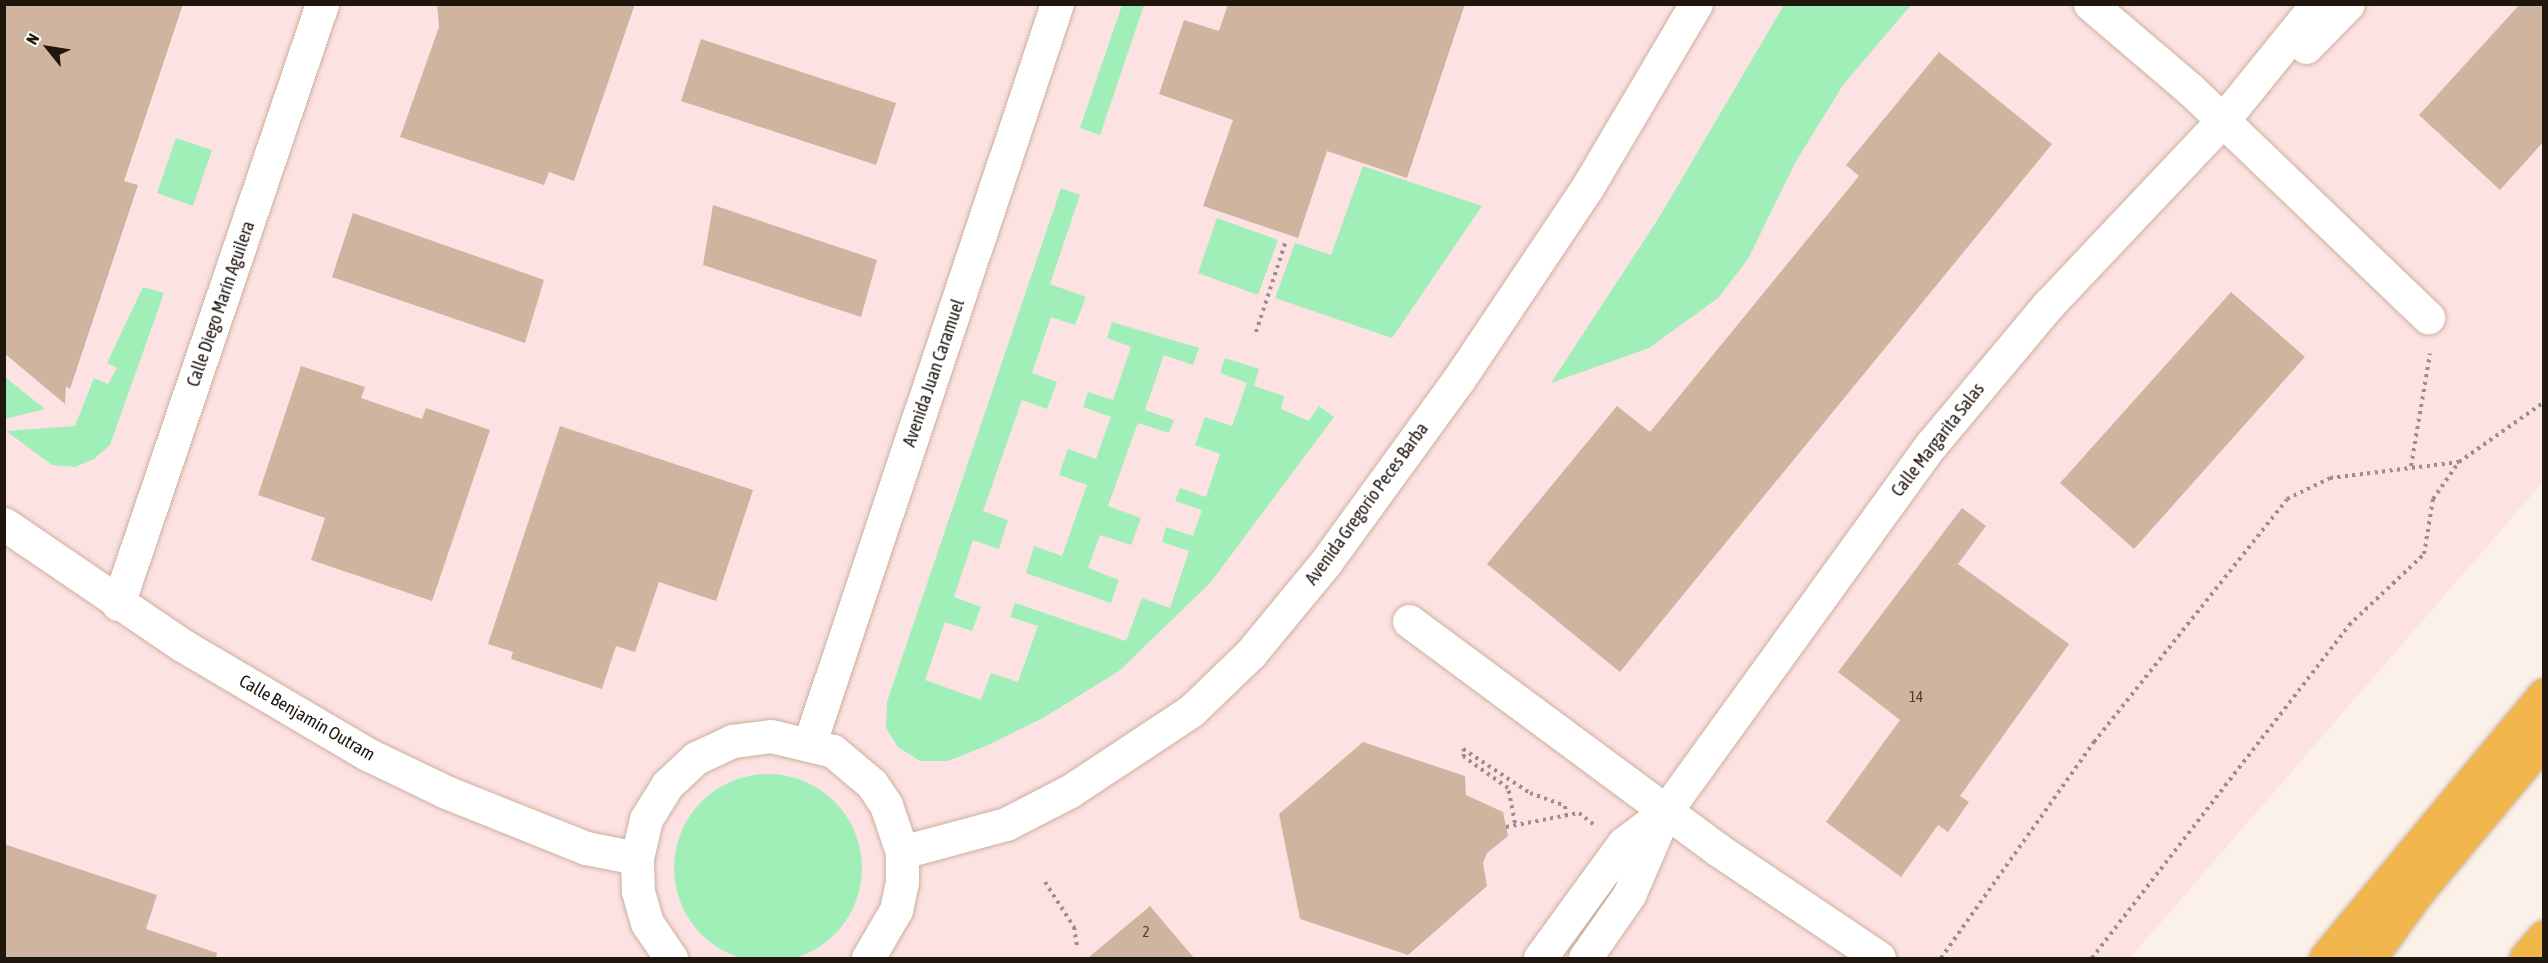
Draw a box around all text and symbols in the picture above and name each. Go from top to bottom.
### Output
north arrow [18,18,78,78]
text: N [22,30,43,48]
street label: Calle Diego Marín Aguilera [183,218,259,390]
street label: Avenida Juan Caramuel [899,296,969,450]
street label: Calle Margarita Salas [1887,379,1989,501]
street label: Avenida Gregorio Peces Barba [1301,419,1433,589]
street label: Calle Benjamín Outram [235,670,379,766]
house number: 14 [1909,688,1923,706]
house number: 2 [1142,923,1150,941]

